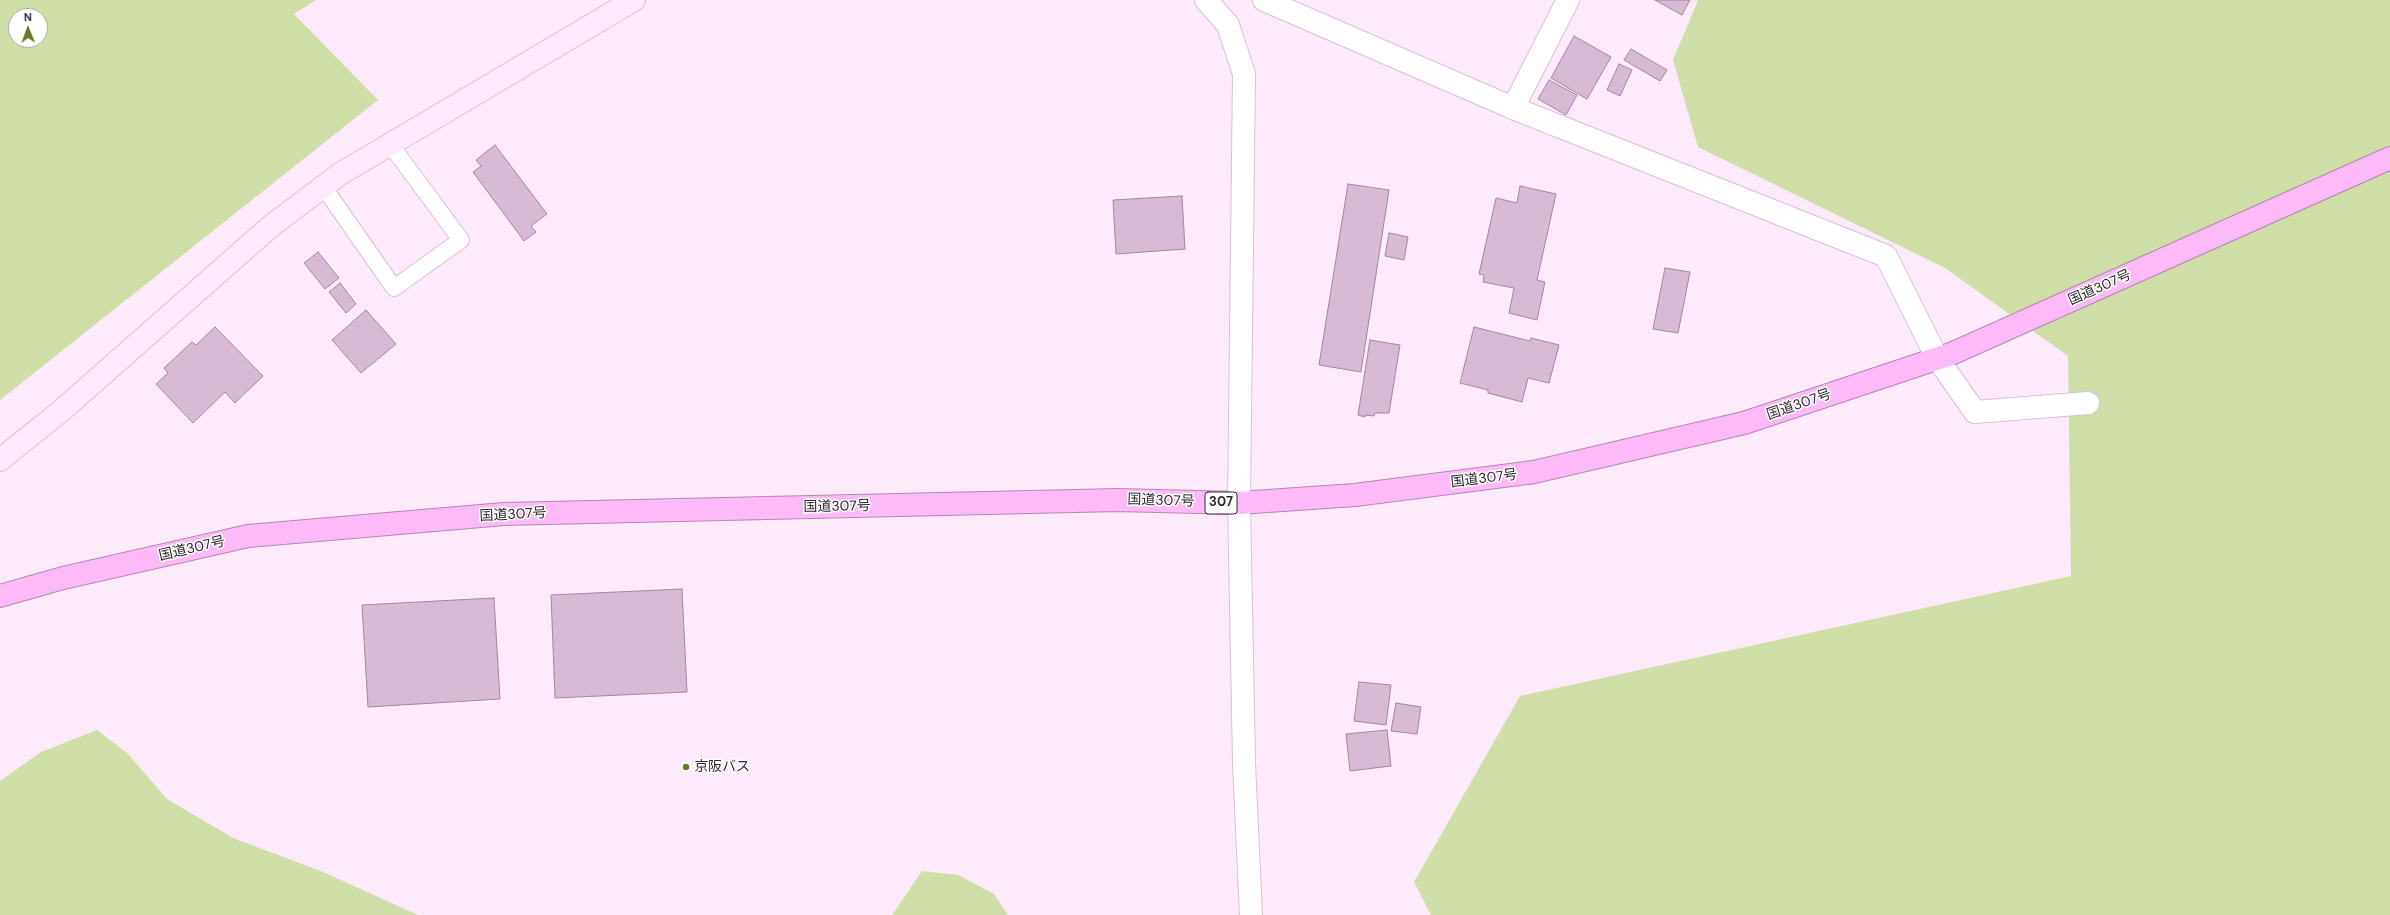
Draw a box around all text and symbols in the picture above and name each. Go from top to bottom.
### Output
north arrow [8,8,48,48]
text: N [24,10,32,24]
street label: 国道307号 [2066,267,2134,309]
street label: 国道307号 [1765,386,1833,424]
street label: 国道307号 [1450,467,1518,491]
street label: 国道307号 [1127,491,1195,511]
road number: 307 [1205,492,1237,514]
street label: 国道307号 [803,498,871,516]
street label: 国道307号 [479,505,547,525]
street label: 国道307号 [157,533,227,565]
place label: 京阪バス [694,759,750,775]
marker: 京阪バス [681,762,691,772]

